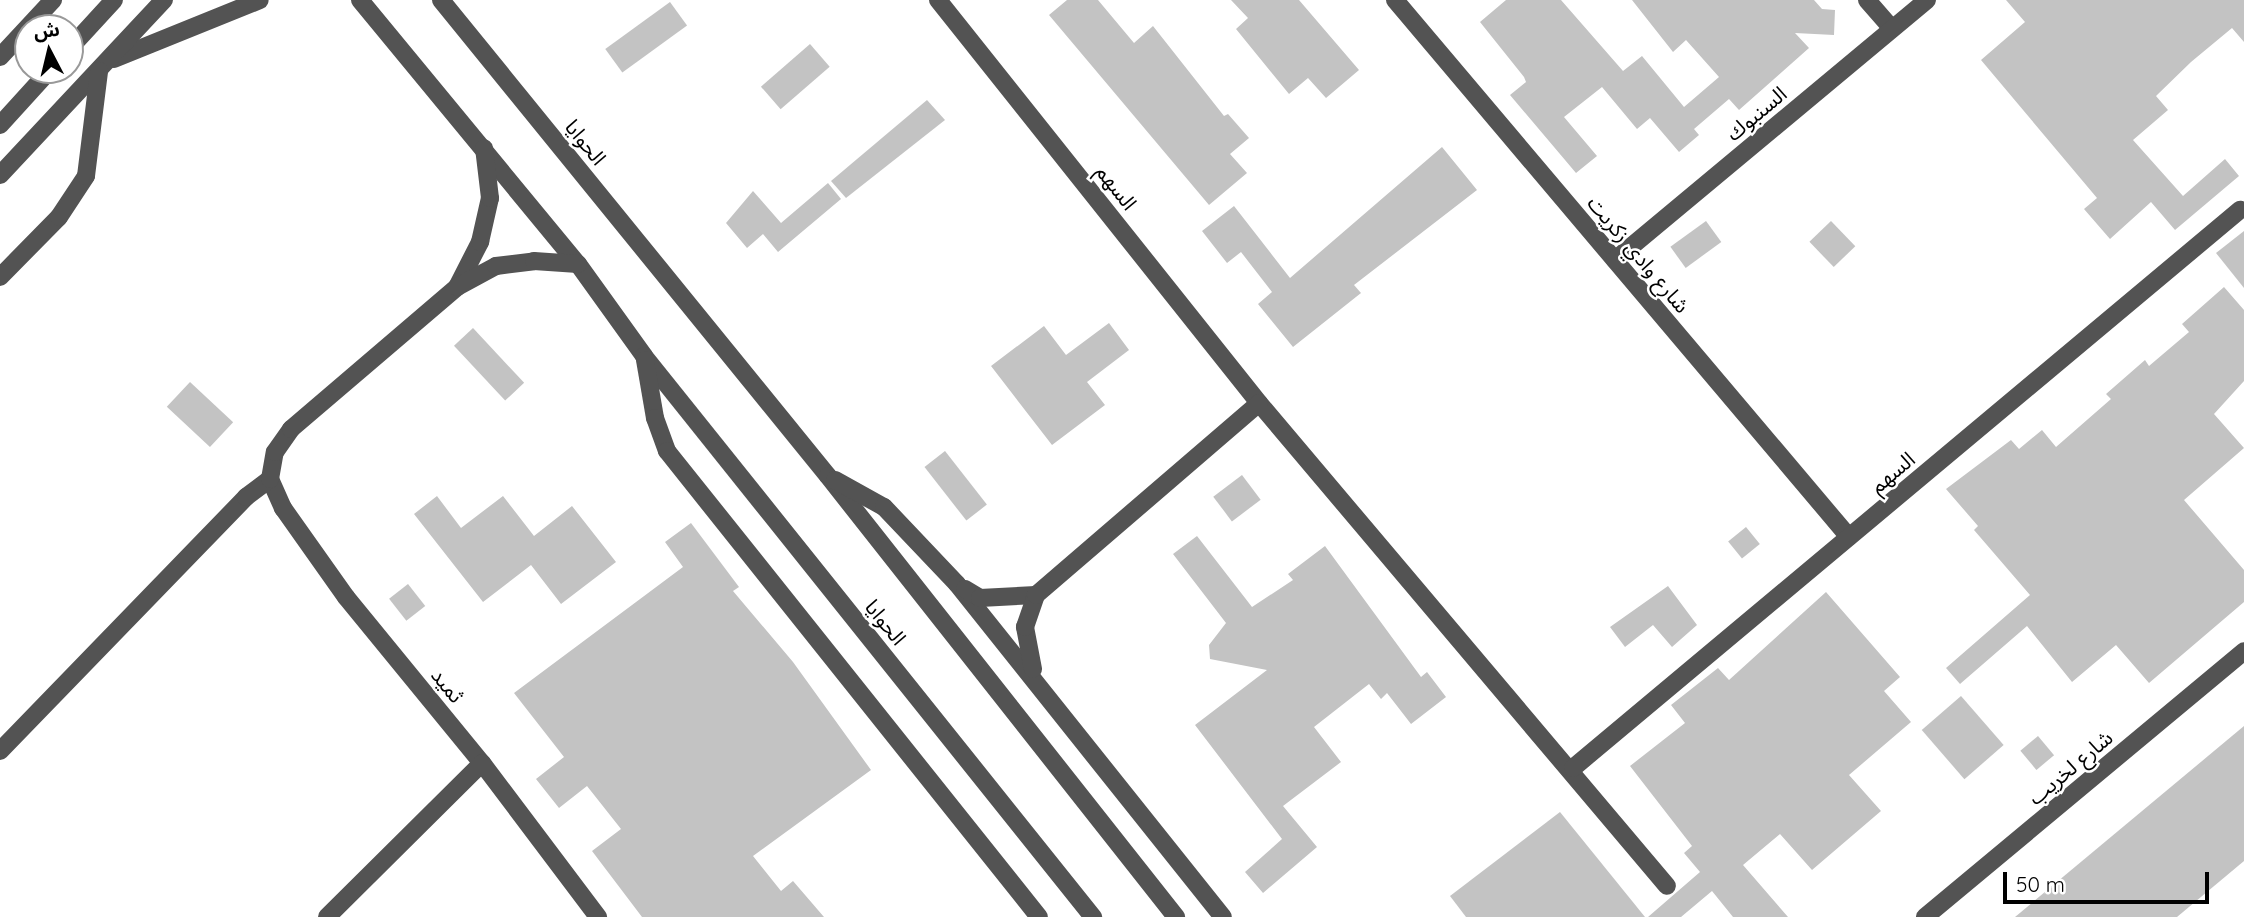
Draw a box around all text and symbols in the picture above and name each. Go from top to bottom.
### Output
north arrow [14,14,84,84]
text: ش [32,17,61,44]
street label: السنبوك [1721,80,1791,146]
street label: الحوايا [560,114,612,170]
street label: السهم [1091,159,1143,215]
street label: شارع وادي زكريت [1583,190,1695,318]
street label: السهم [1864,446,1920,498]
street label: الحوايا [860,594,912,650]
street label: ثميد [426,663,470,707]
street label: شارع لخريب [2023,724,2117,810]
scale bar [2006,858,2212,902]
text: 50 m [2016,871,2065,897]

